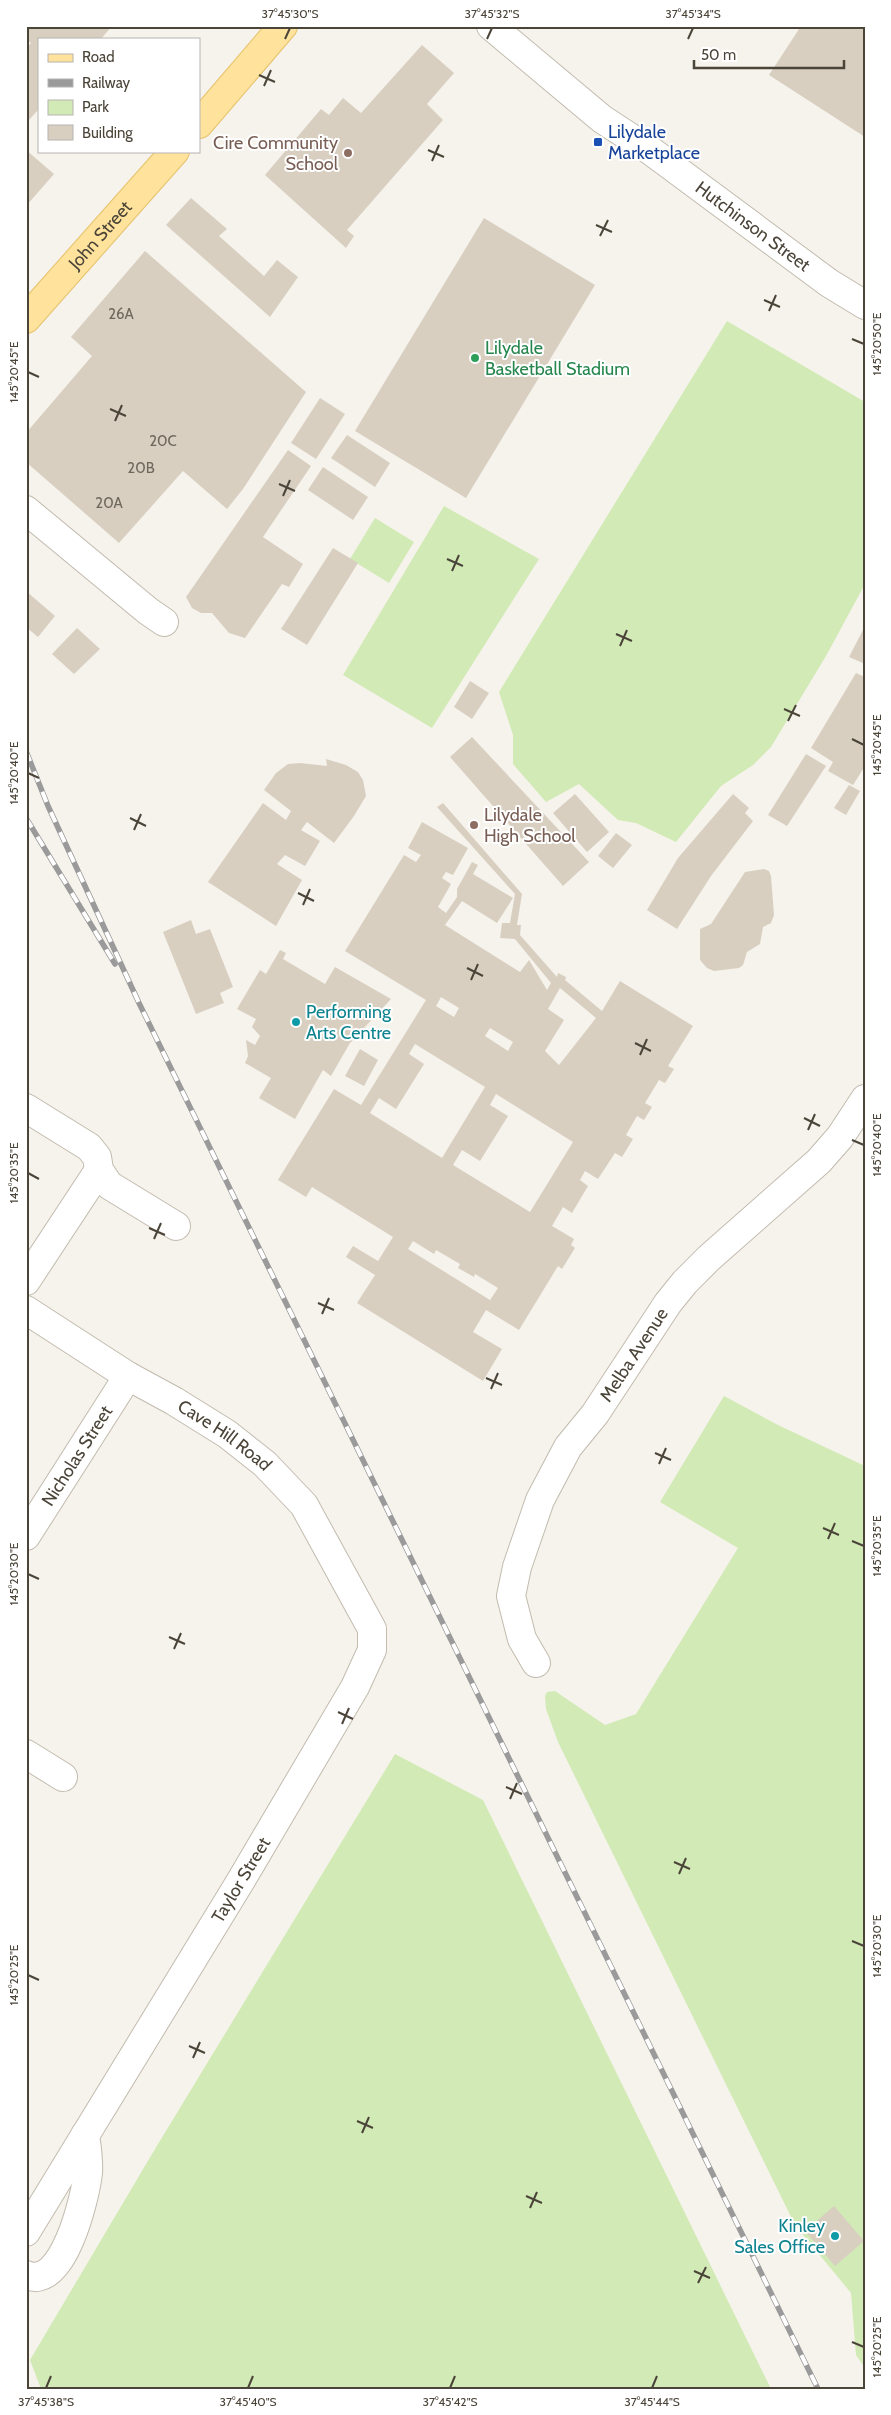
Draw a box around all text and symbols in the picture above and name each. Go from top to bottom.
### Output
text: 37°45'30"S [262,6,318,21]
text: 37°45'32"S [465,6,519,21]
text: 37°45'34"S [665,6,721,21]
legend [38,38,200,152]
scale bar [694,38,844,70]
text: 50 m [701,46,736,64]
text: Road [82,48,115,66]
text: Railway [82,74,131,92]
text: Park [82,98,109,116]
place label: Lilydale Marketplace [608,121,700,164]
text: Building [82,124,133,142]
place label: Cire Community School [213,132,339,175]
marker: Lilydale Marketplace [592,136,604,148]
marker: Cire Community School [342,147,354,159]
street label: Hutchinson Street [691,177,815,276]
street label: John Street [63,196,137,275]
house number: 26A [108,305,135,323]
text: 145°20'50"E [869,312,884,375]
place label: Lilydale Basketball Stadium [485,337,630,380]
text: 145°20'45"E [6,341,21,403]
marker: Lilydale Basketball Stadium [469,352,481,364]
house number: 20C [149,432,177,450]
house number: 20B [127,459,155,477]
house number: 20A [95,494,123,512]
text: 145°20'45"E [869,714,884,776]
text: 145°20'40"E [6,741,21,805]
place label: Lilydale High School [484,804,576,847]
marker: Lilydale High School [468,819,480,831]
place label: Performing Arts Centre [306,1001,392,1044]
marker: Performing Arts Centre [290,1016,302,1028]
text: 145°20'40"E [869,1113,884,1177]
text: 145°20'35"E [6,1142,21,1204]
street label: Melba Avenue [595,1304,673,1406]
street label: Cave Hill Road [174,1395,276,1475]
street label: Nicholas Street [37,1402,117,1510]
text: 145°20'35"E [869,1515,884,1577]
text: 145°20'30"E [6,1542,21,1605]
street label: Taylor Street [207,1833,275,1927]
text: 145°20'30"E [869,1914,884,1977]
text: 145°20'25"E [6,1944,21,2005]
place label: Kinley Sales Office [734,2215,825,2258]
marker: Kinley Sales Office [829,2230,841,2242]
text: 145°20'25"E [869,2316,884,2377]
text: 37°45'38"S [18,2394,74,2409]
text: 37°45'40"S [219,2394,277,2409]
text: 37°45'42"S [422,2394,478,2409]
text: 37°45'44"S [624,2394,680,2409]

